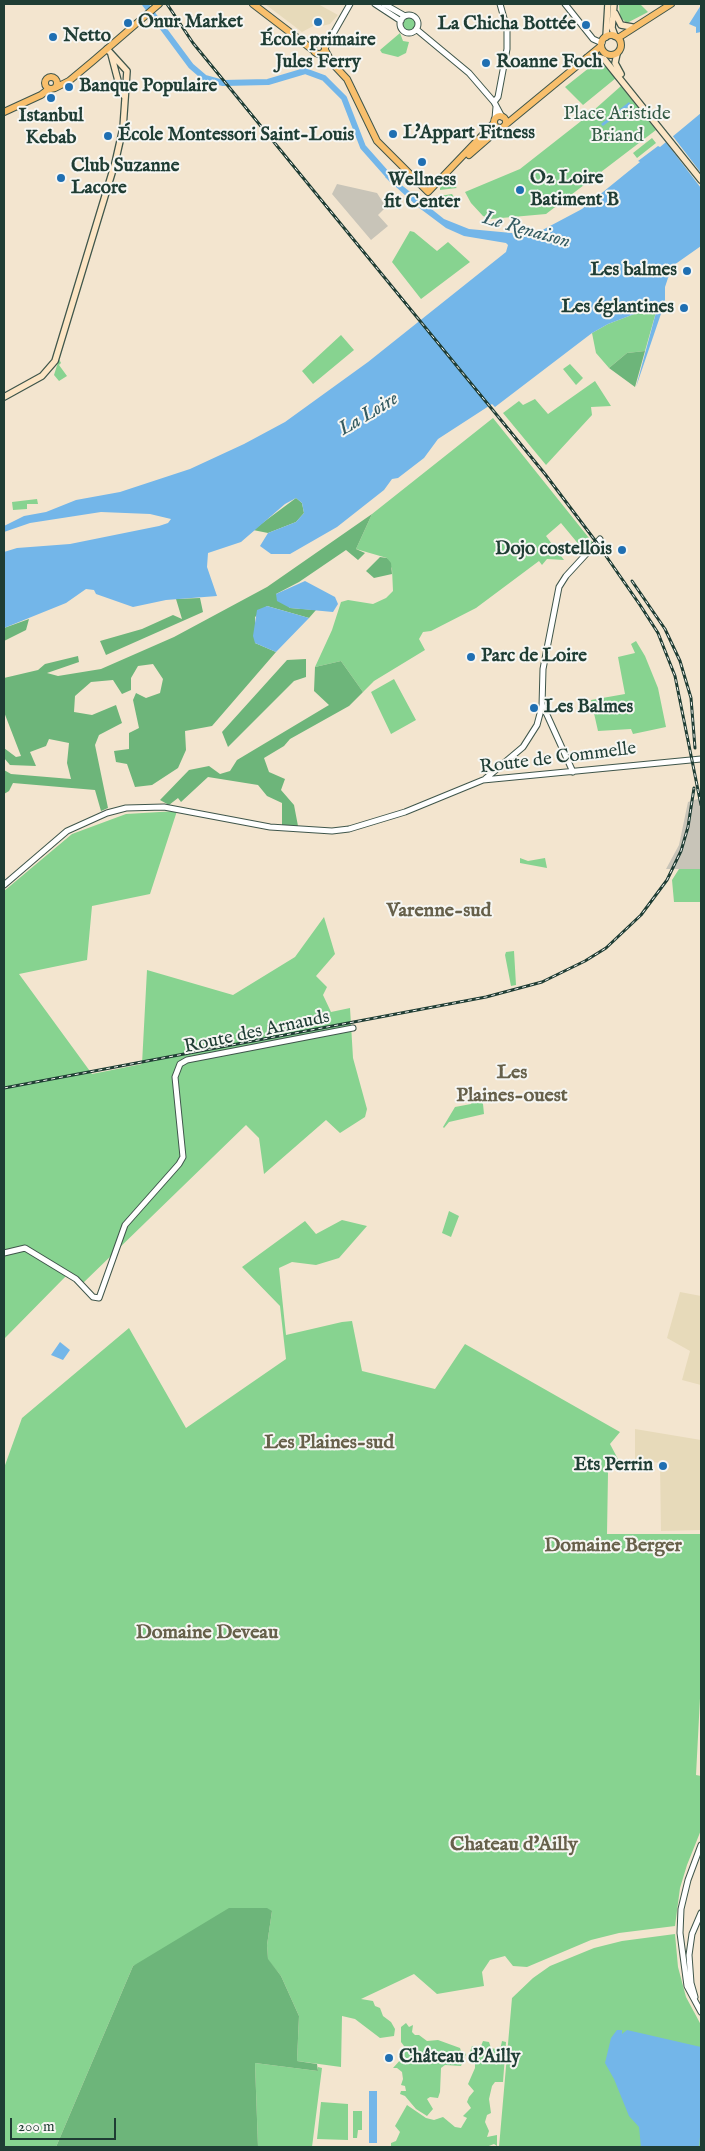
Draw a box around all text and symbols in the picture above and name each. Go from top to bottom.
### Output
place label: Onur Market [138,12,243,34]
place label: La Chicha Bottée [438,14,576,36]
marker: École primaire Jules Ferry [312,16,324,28]
marker: Onur Market [122,17,134,29]
marker: La Chicha Bottée [580,19,592,31]
place label: Netto [63,26,111,48]
place label: École primaire Jules Ferry [260,30,376,74]
marker: Netto [47,31,59,43]
place label: Roanne Foch [496,52,602,74]
marker: Roanne Foch [480,57,492,69]
place label: Banque Populaire [79,76,217,98]
marker: Banque Populaire [63,81,75,93]
marker: Istanbul Kebab [45,92,57,104]
park label: Place Aristide Briand [563,104,671,148]
place label: Istanbul Kebab [19,106,83,150]
place label: L'Appart Fitness [403,123,535,145]
place label: École Montessori Saint-Louis [118,125,354,147]
marker: L'Appart Fitness [387,128,399,140]
marker: École Montessori Saint-Louis [102,130,114,142]
place label: Club Suzanne Lacore [71,156,179,200]
marker: Wellness fit Center [416,156,428,168]
place label: O2 Loire Batiment B [530,168,619,212]
place label: Wellness fit Center [384,170,460,214]
marker: Club Suzanne Lacore [55,172,67,184]
marker: O2 Loire Batiment B [514,184,526,196]
water label: Le Renaison [479,207,573,255]
place label: Les balmes [590,260,677,282]
marker: Les balmes [681,265,693,277]
place label: Les églantines [561,297,674,319]
marker: Les églantines [678,302,690,314]
water label: La Loire [335,388,403,442]
place label: Dojo costellois [495,539,612,561]
marker: Dojo costellois [616,544,628,556]
place label: Parc de Loire [481,646,587,668]
marker: Parc de Loire [465,651,477,663]
place label: Les Balmes [544,697,633,719]
marker: Les Balmes [528,702,540,714]
street label: Route de Commelle [478,738,638,780]
district label: Varenne-sud [387,900,491,924]
street label: Route des Arnauds [182,1006,332,1060]
district label: Les Plaines-ouest [456,1062,568,1109]
district label: Les Plaines-sud [264,1432,394,1456]
place label: Ets Perrin [574,1455,653,1477]
marker: Ets Perrin [657,1460,669,1472]
district label: Domaine Berger [544,1535,682,1559]
district label: Domaine Deveau [136,1622,278,1646]
district label: Chateau d'Ailly [450,1834,578,1858]
place label: Château d'Ailly [399,2047,520,2069]
marker: Château d'Ailly [383,2052,395,2064]
scale bar [12,2108,119,2140]
text: 200 m [18,2117,55,2136]

